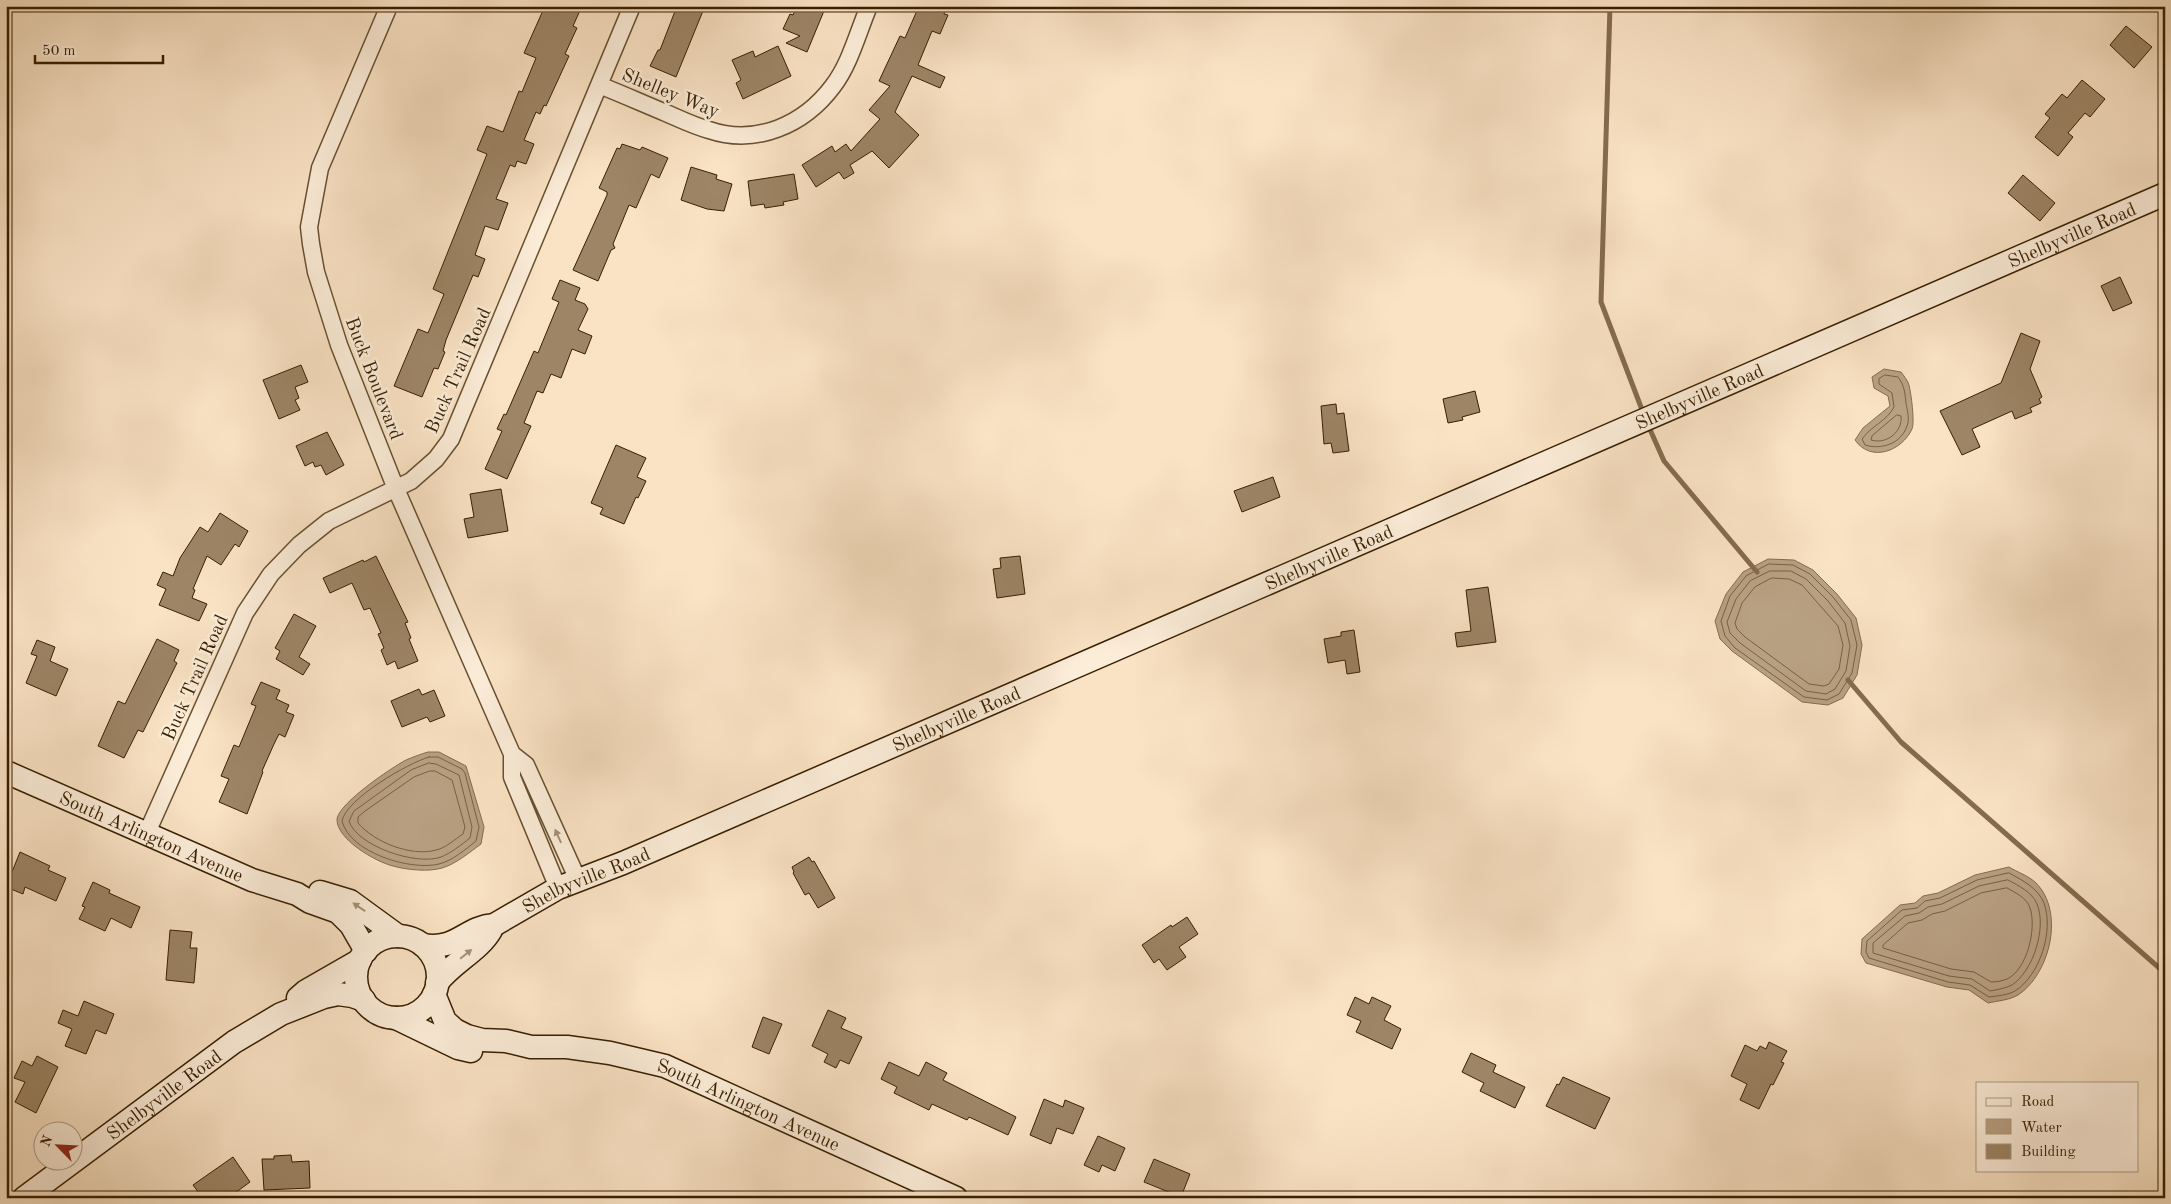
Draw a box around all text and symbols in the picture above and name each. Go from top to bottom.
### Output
scale bar [35,32,162,64]
text: 50 m [42,44,76,59]
street label: Shelley Way [619,66,721,122]
street label: Shelbyville Road [2006,201,2140,273]
street label: Buck Trail Road [423,305,496,437]
street label: Buck Boulevard [341,315,405,443]
street label: Shelbyville Road [1633,362,1767,434]
street label: Shelbyville Road [1263,523,1397,595]
street label: Buck Trail Road [160,612,233,744]
street label: Shelbyville Road [890,685,1024,757]
street label: South Arlington Avenue [56,790,245,887]
one-way arrow [553,829,561,843]
street label: Shelbyville Road [520,845,654,918]
one-way arrow [352,902,366,912]
one-way arrow [460,949,473,960]
street label: Shelbyville Road [104,1047,226,1145]
street label: South Arlington Avenue [655,1057,842,1156]
legend [1976,1082,2138,1172]
text: Road [2021,1095,2055,1110]
text: Water [2021,1121,2062,1136]
north arrow [32,1122,82,1172]
text: N [38,1133,56,1149]
text: Building [2021,1145,2076,1160]

